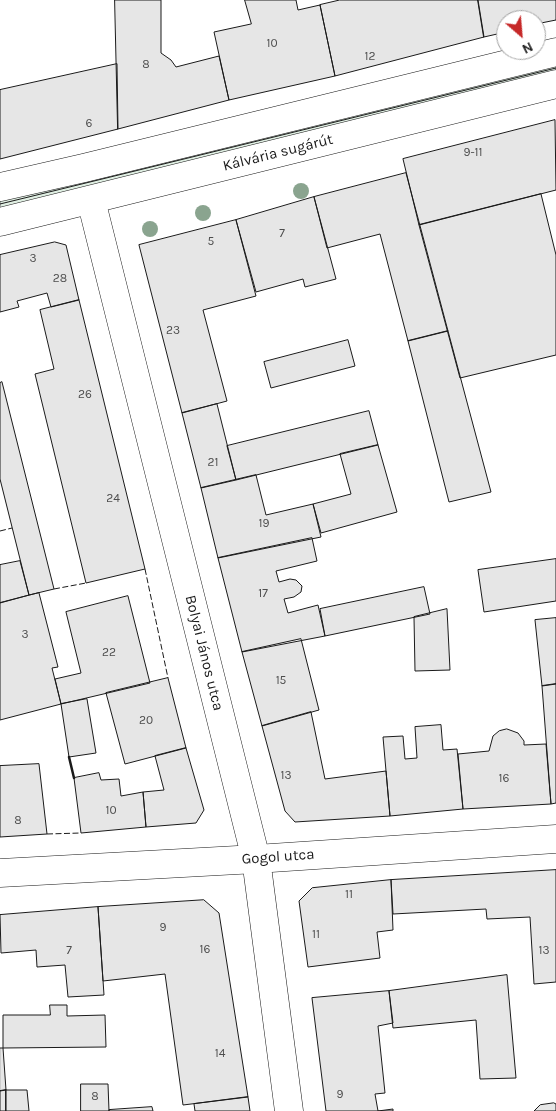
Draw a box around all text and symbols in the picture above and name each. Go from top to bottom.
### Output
north arrow [496,10,546,60]
house number: 10 [266,37,278,51]
text: N [519,38,536,58]
house number: 12 [365,50,375,64]
house number: 8 [142,58,150,72]
house number: 6 [86,117,92,131]
street label: Kálvária sugárút [221,131,335,175]
house number: 9-11 [463,146,483,160]
house number: 7 [279,227,285,241]
house number: 5 [208,235,214,249]
house number: 3 [29,252,37,266]
house number: 28 [53,272,67,286]
house number: 23 [166,324,180,338]
house number: 26 [78,388,92,402]
house number: 21 [208,456,218,470]
house number: 24 [106,492,120,506]
house number: 19 [259,517,269,531]
house number: 17 [258,587,268,601]
street label: Bolyai János utca [181,593,227,713]
house number: 3 [21,628,29,642]
house number: 22 [102,646,116,660]
house number: 15 [276,674,286,688]
house number: 20 [139,714,153,728]
house number: 13 [280,769,292,783]
house number: 16 [499,772,509,786]
house number: 10 [105,804,117,818]
house number: 8 [14,814,22,828]
street label: Gogol utca [241,845,315,869]
house number: 11 [345,888,353,902]
house number: 9 [160,921,166,935]
house number: 11 [312,928,320,942]
house number: 16 [200,943,210,957]
house number: 7 [66,944,72,958]
house number: 13 [538,944,550,958]
house number: 14 [215,1047,225,1061]
house number: 9 [337,1088,343,1102]
house number: 8 [91,1090,99,1104]

